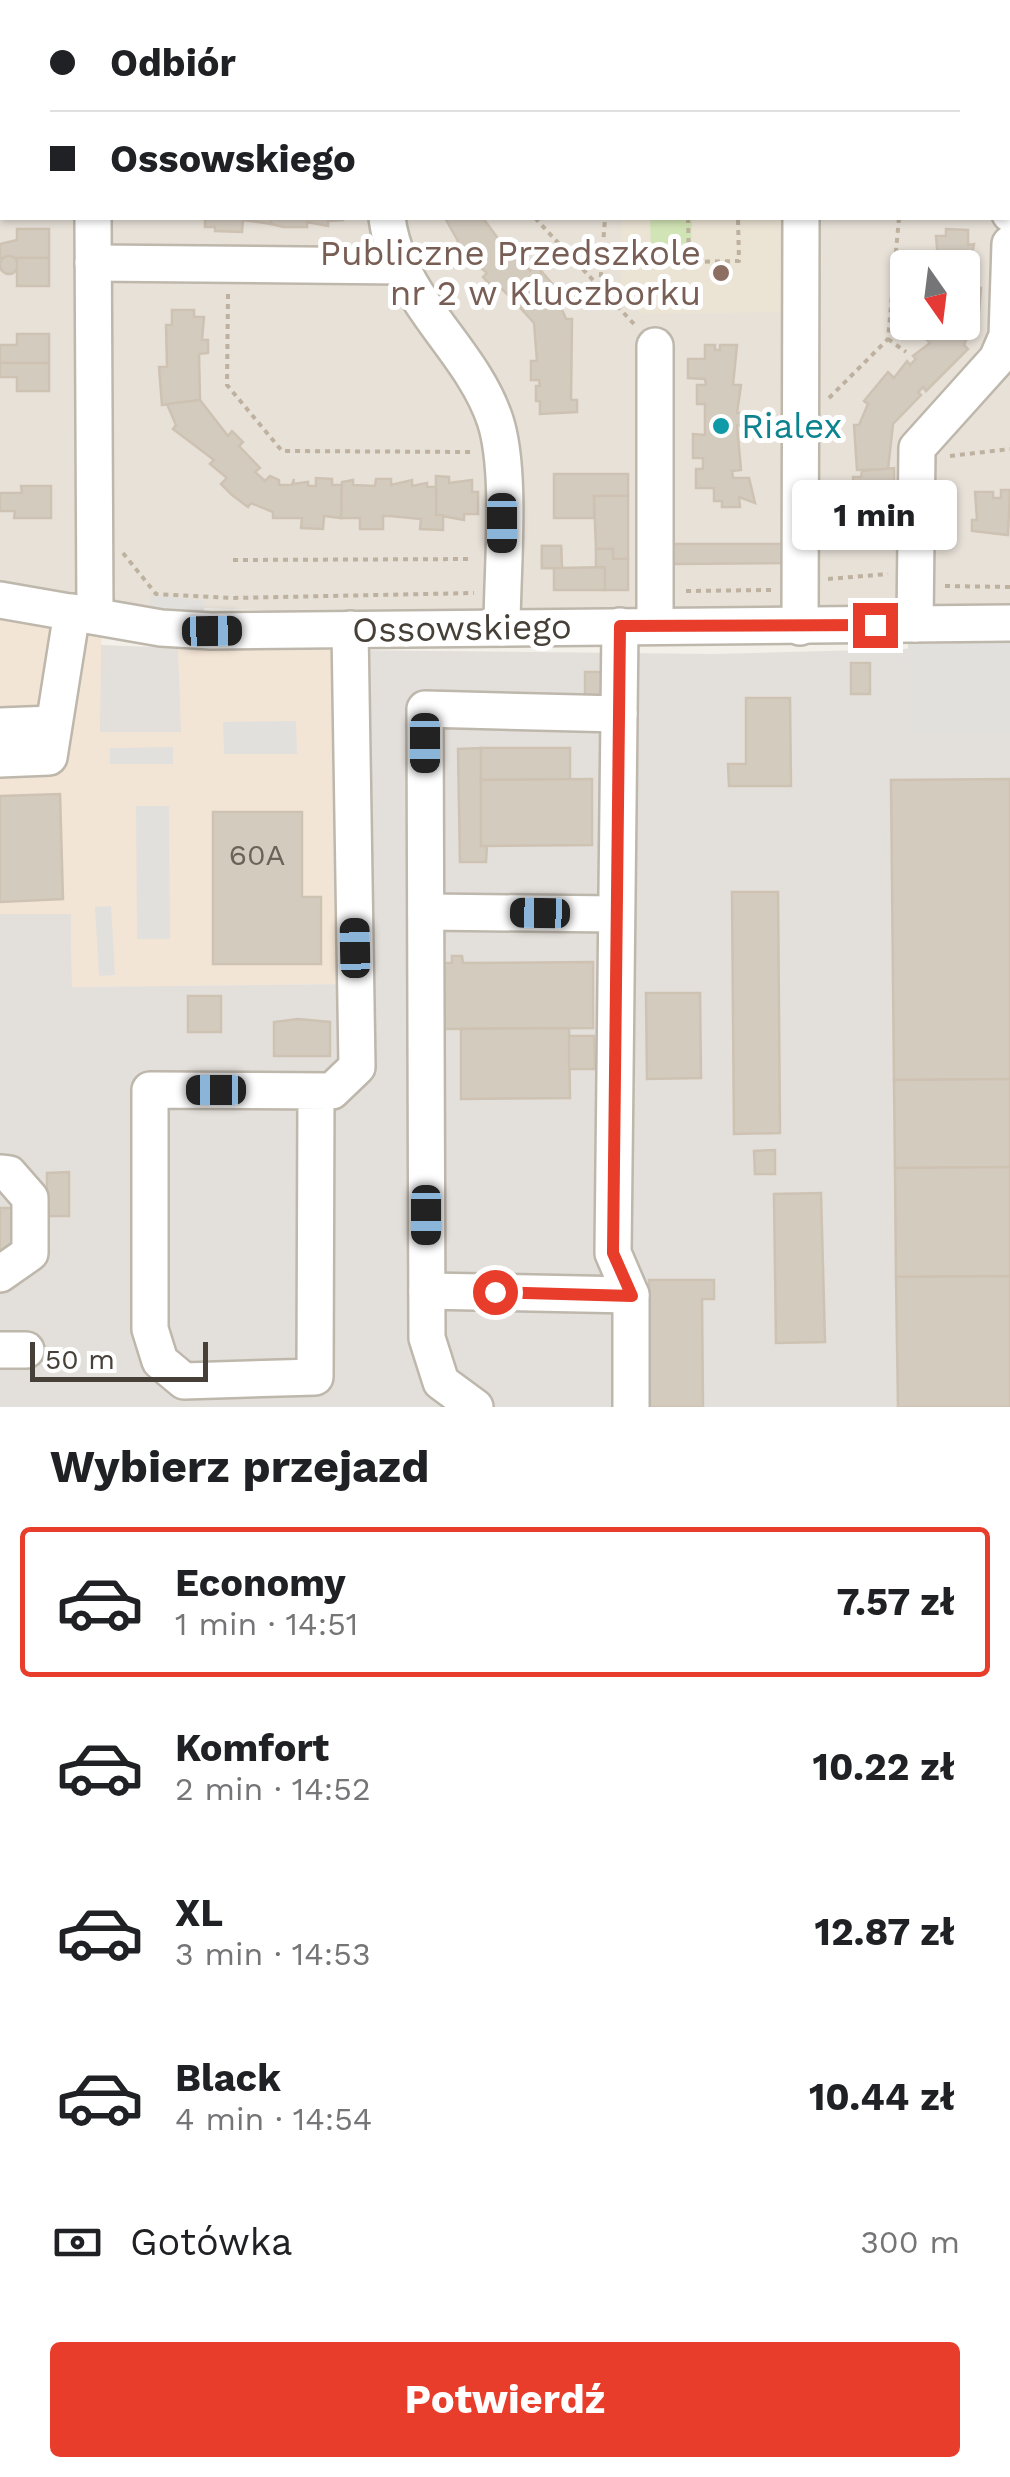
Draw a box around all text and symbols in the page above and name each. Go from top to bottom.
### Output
text: Odbiór [110,41,236,85]
text: Ossowskiego [110,137,356,181]
place label: Publiczne Przedszkole nr 2 w Kluczborku [320,232,701,314]
north arrow [890,250,980,340]
map controls [890,250,980,340]
marker: Publiczne Przedszkole nr 2 w Kluczborku [710,262,732,284]
place label: Rialex [741,405,842,447]
marker: Rialex [710,415,732,437]
callout: 1 min [792,480,958,550]
car [487,493,517,553]
text: 1 min [833,496,916,534]
route end [853,603,898,648]
street label: Ossowskiego [352,605,572,651]
car [182,615,242,647]
car [410,713,440,773]
house number: 60A [229,837,286,872]
car [510,897,570,929]
car [339,918,371,978]
car [186,1075,246,1105]
car [411,1185,441,1245]
route start [473,1270,518,1315]
scale bar [30,1337,208,1382]
text: 50 m [45,1343,115,1376]
text: Wybierz przejazd [50,1440,429,1493]
icon: car [55,1557,145,1647]
text: Economy [175,1561,346,1605]
text: 7.57 zł [837,1580,955,1624]
text: 1 min · 14:51 [175,1605,358,1643]
icon: car [55,1722,145,1812]
text: Komfort [175,1726,329,1770]
text: 10.22 zł [813,1745,955,1789]
text: 2 min · 14:52 [175,1770,371,1808]
icon: car [55,1887,145,1977]
text: XL [175,1891,223,1935]
text: 12.87 zł [815,1910,955,1954]
text: 3 min · 14:53 [175,1935,371,1973]
icon: car [55,2052,145,2142]
text: Black [175,2056,281,2100]
text: 10.44 zł [809,2075,955,2119]
text: 4 min · 14:54 [175,2100,372,2138]
icon: cash [50,2215,105,2270]
text: Gotówka [130,2220,293,2264]
text: 300 m [860,2223,960,2261]
button: Potwierdź [50,2342,960,2457]

